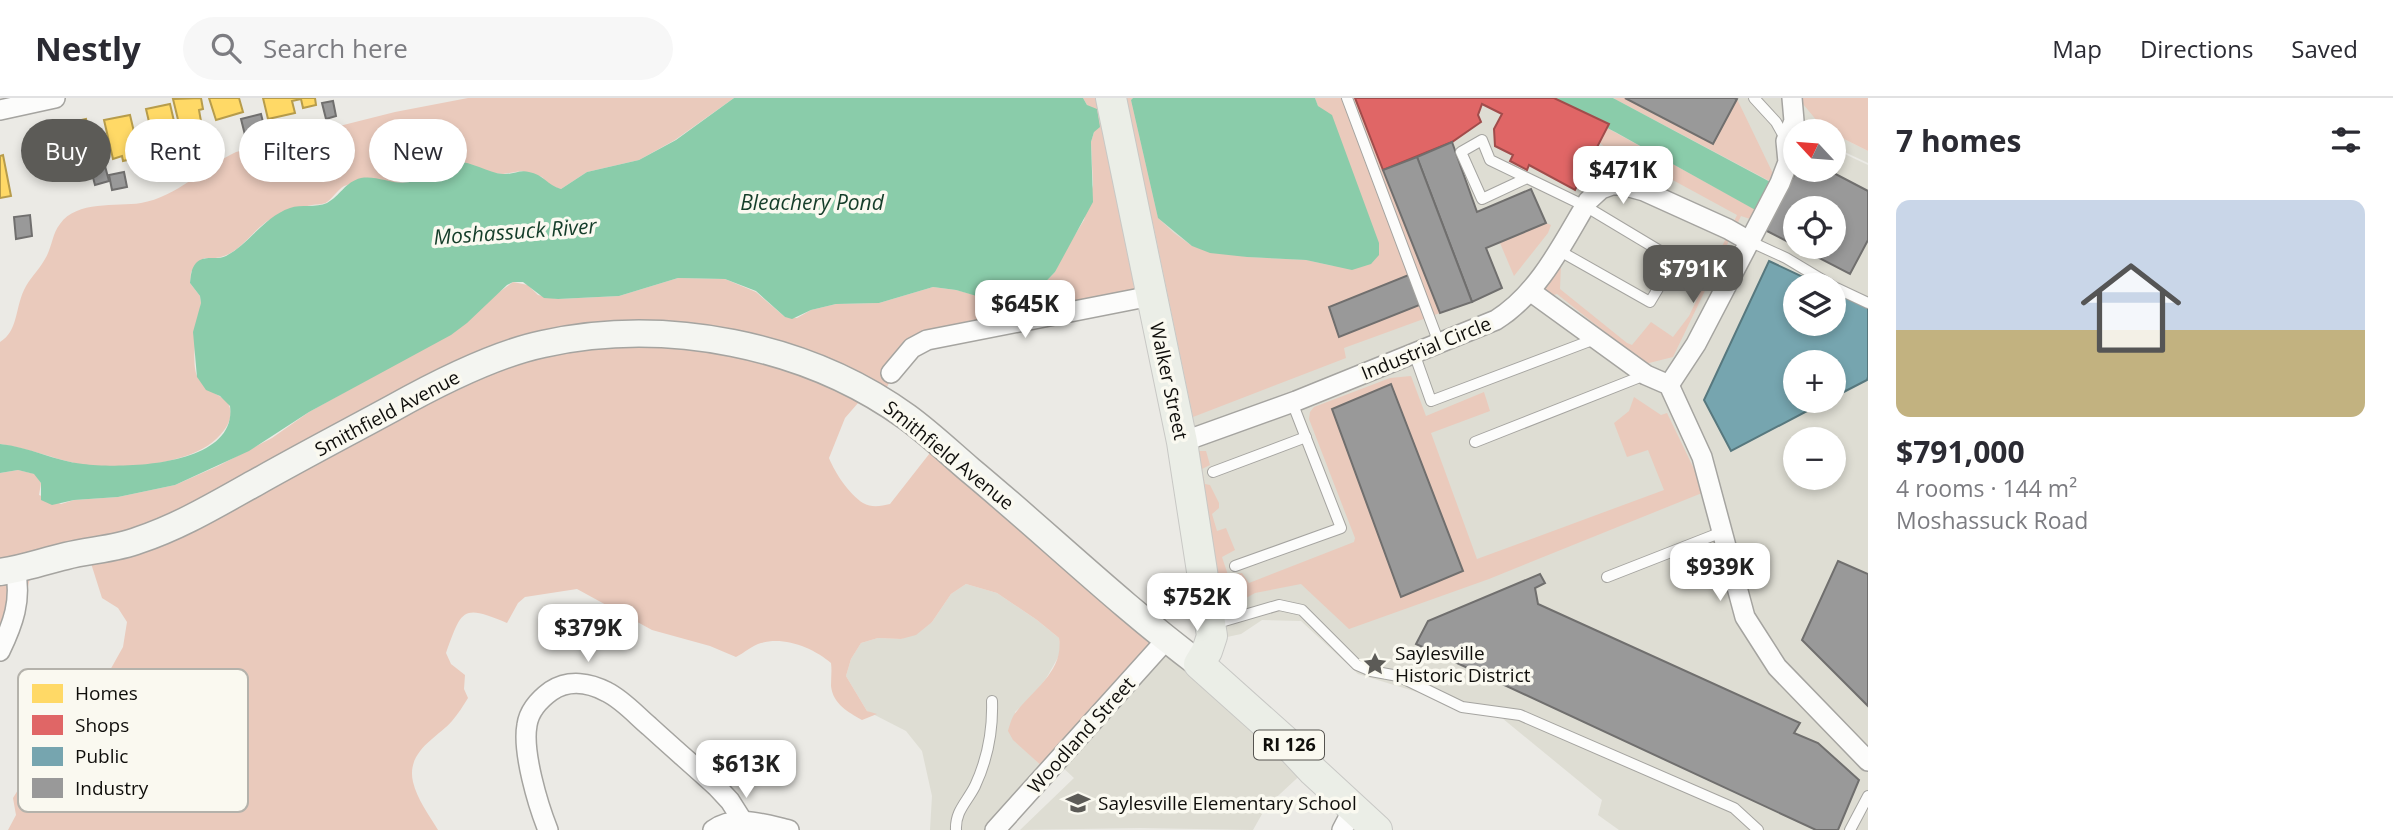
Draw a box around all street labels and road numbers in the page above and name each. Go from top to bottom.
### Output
street label: Industrial Circle [1357,310,1495,386]
street label: Walker Street [1144,320,1194,442]
street label: Smithfield Avenue [310,364,464,462]
street label: Smithfield Avenue [878,394,1020,516]
street label: Woodland Street [1022,671,1141,799]
road number: RI 126 [1254,730,1324,760]

